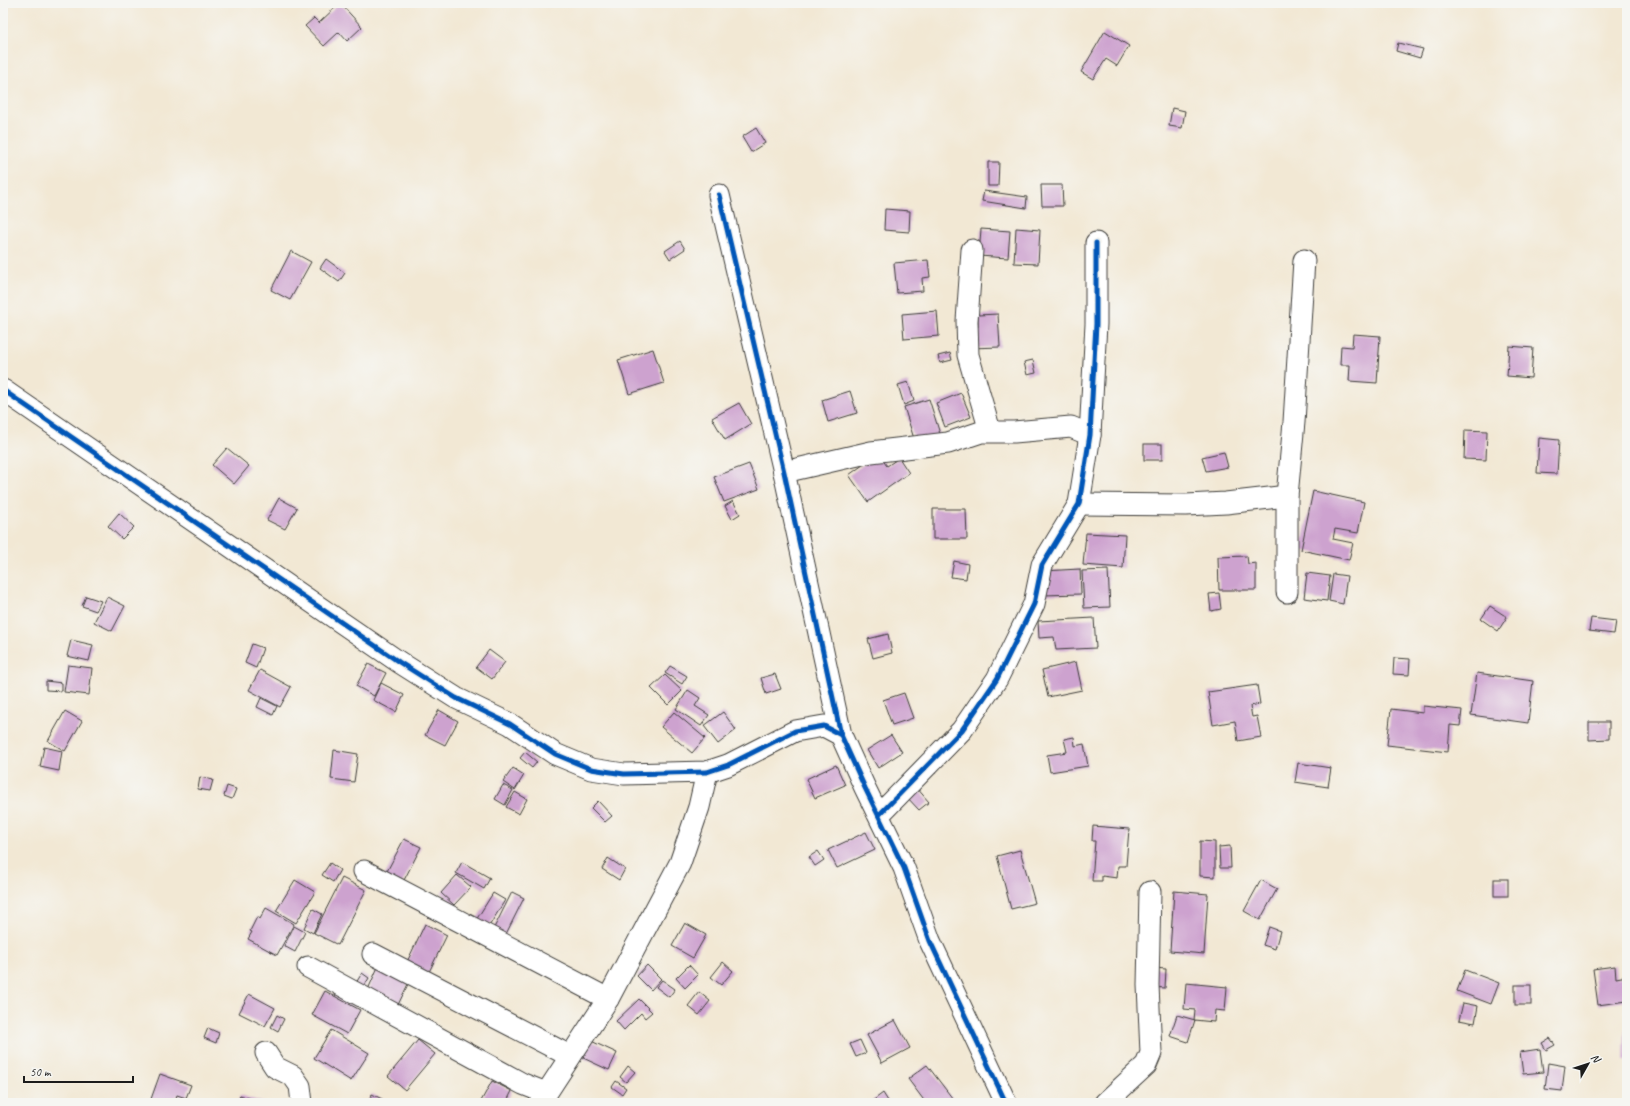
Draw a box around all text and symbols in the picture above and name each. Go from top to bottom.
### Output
north arrow [1568,1044,1608,1084]
text: N [1588,1051,1605,1066]
scale bar [24,1058,133,1084]
text: 50 m [30,1064,52,1080]

